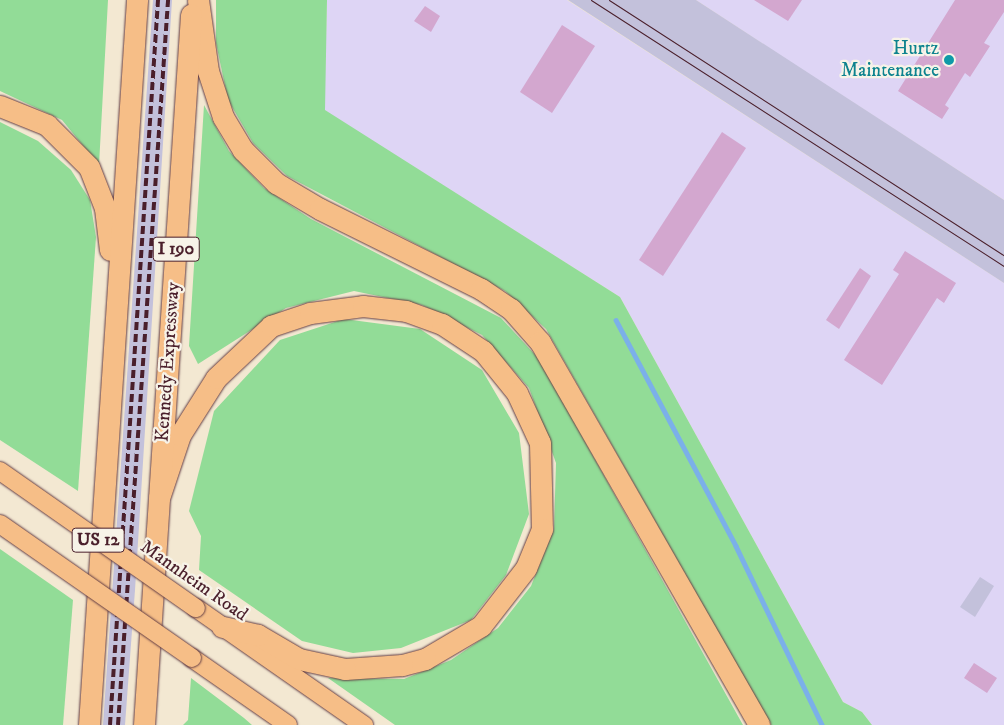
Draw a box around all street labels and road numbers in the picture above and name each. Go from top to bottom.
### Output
road number: I 190 [152,233,200,264]
street label: Kennedy Expressway [151,281,185,443]
road number: US 12 [70,524,126,556]
street label: Mannheim Road [136,536,252,626]

